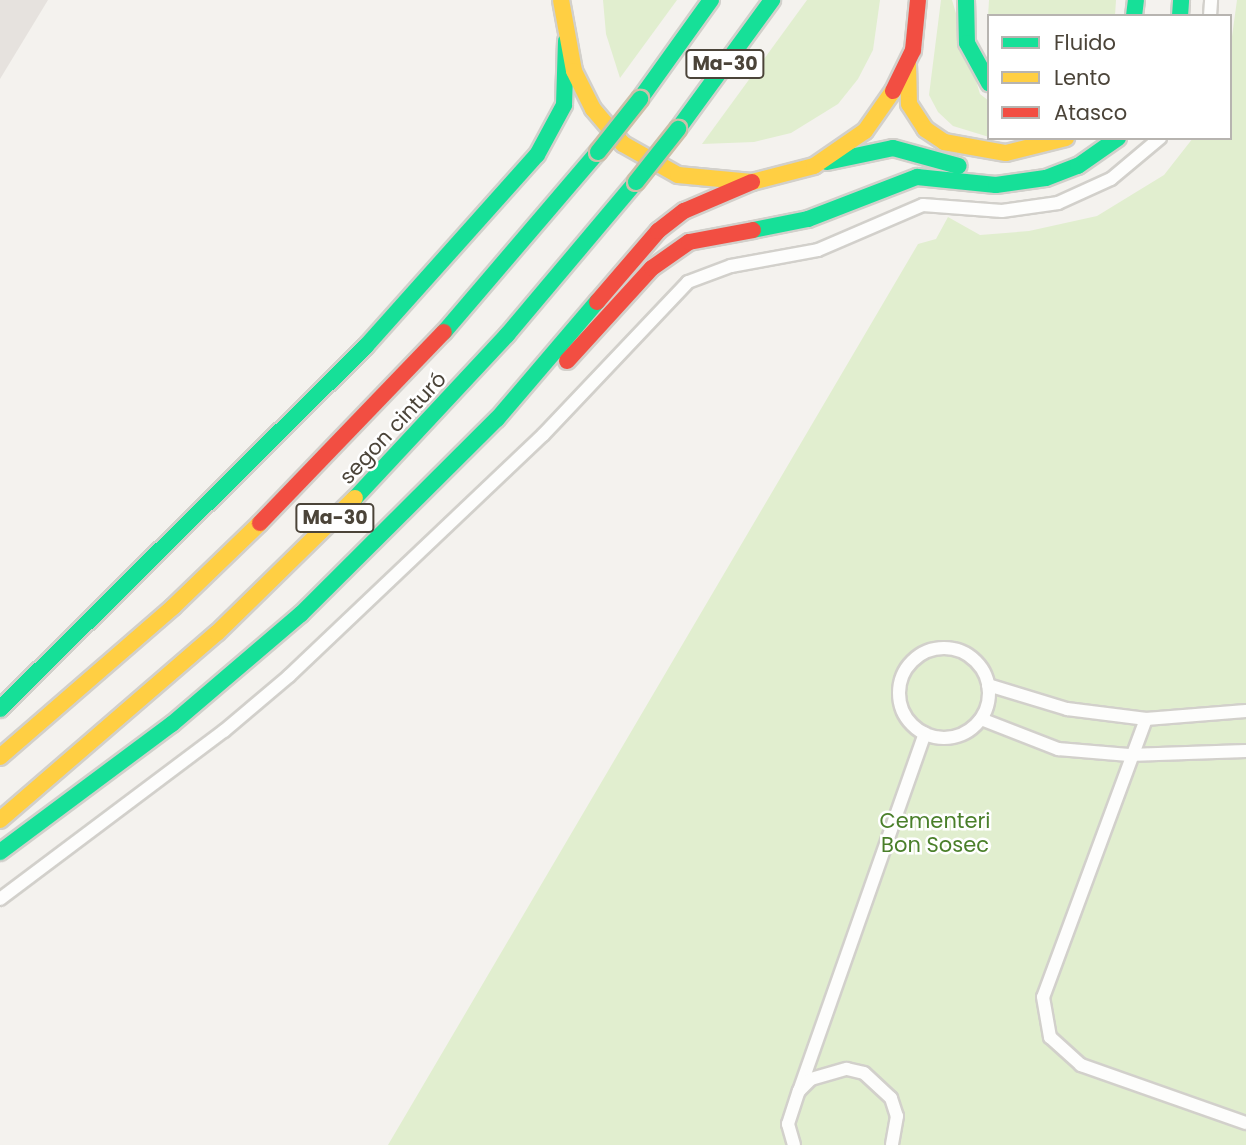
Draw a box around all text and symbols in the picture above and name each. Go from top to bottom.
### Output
legend [987,14,1232,140]
text: Fluido [1054,28,1116,57]
road number: Ma-30 [685,48,765,80]
text: Lento [1054,63,1111,92]
text: Atasco [1054,98,1127,127]
street label: segon cinturó [335,367,451,489]
road number: Ma-30 [295,503,375,534]
park label: Cementeri Bon Sosec [880,808,990,858]

